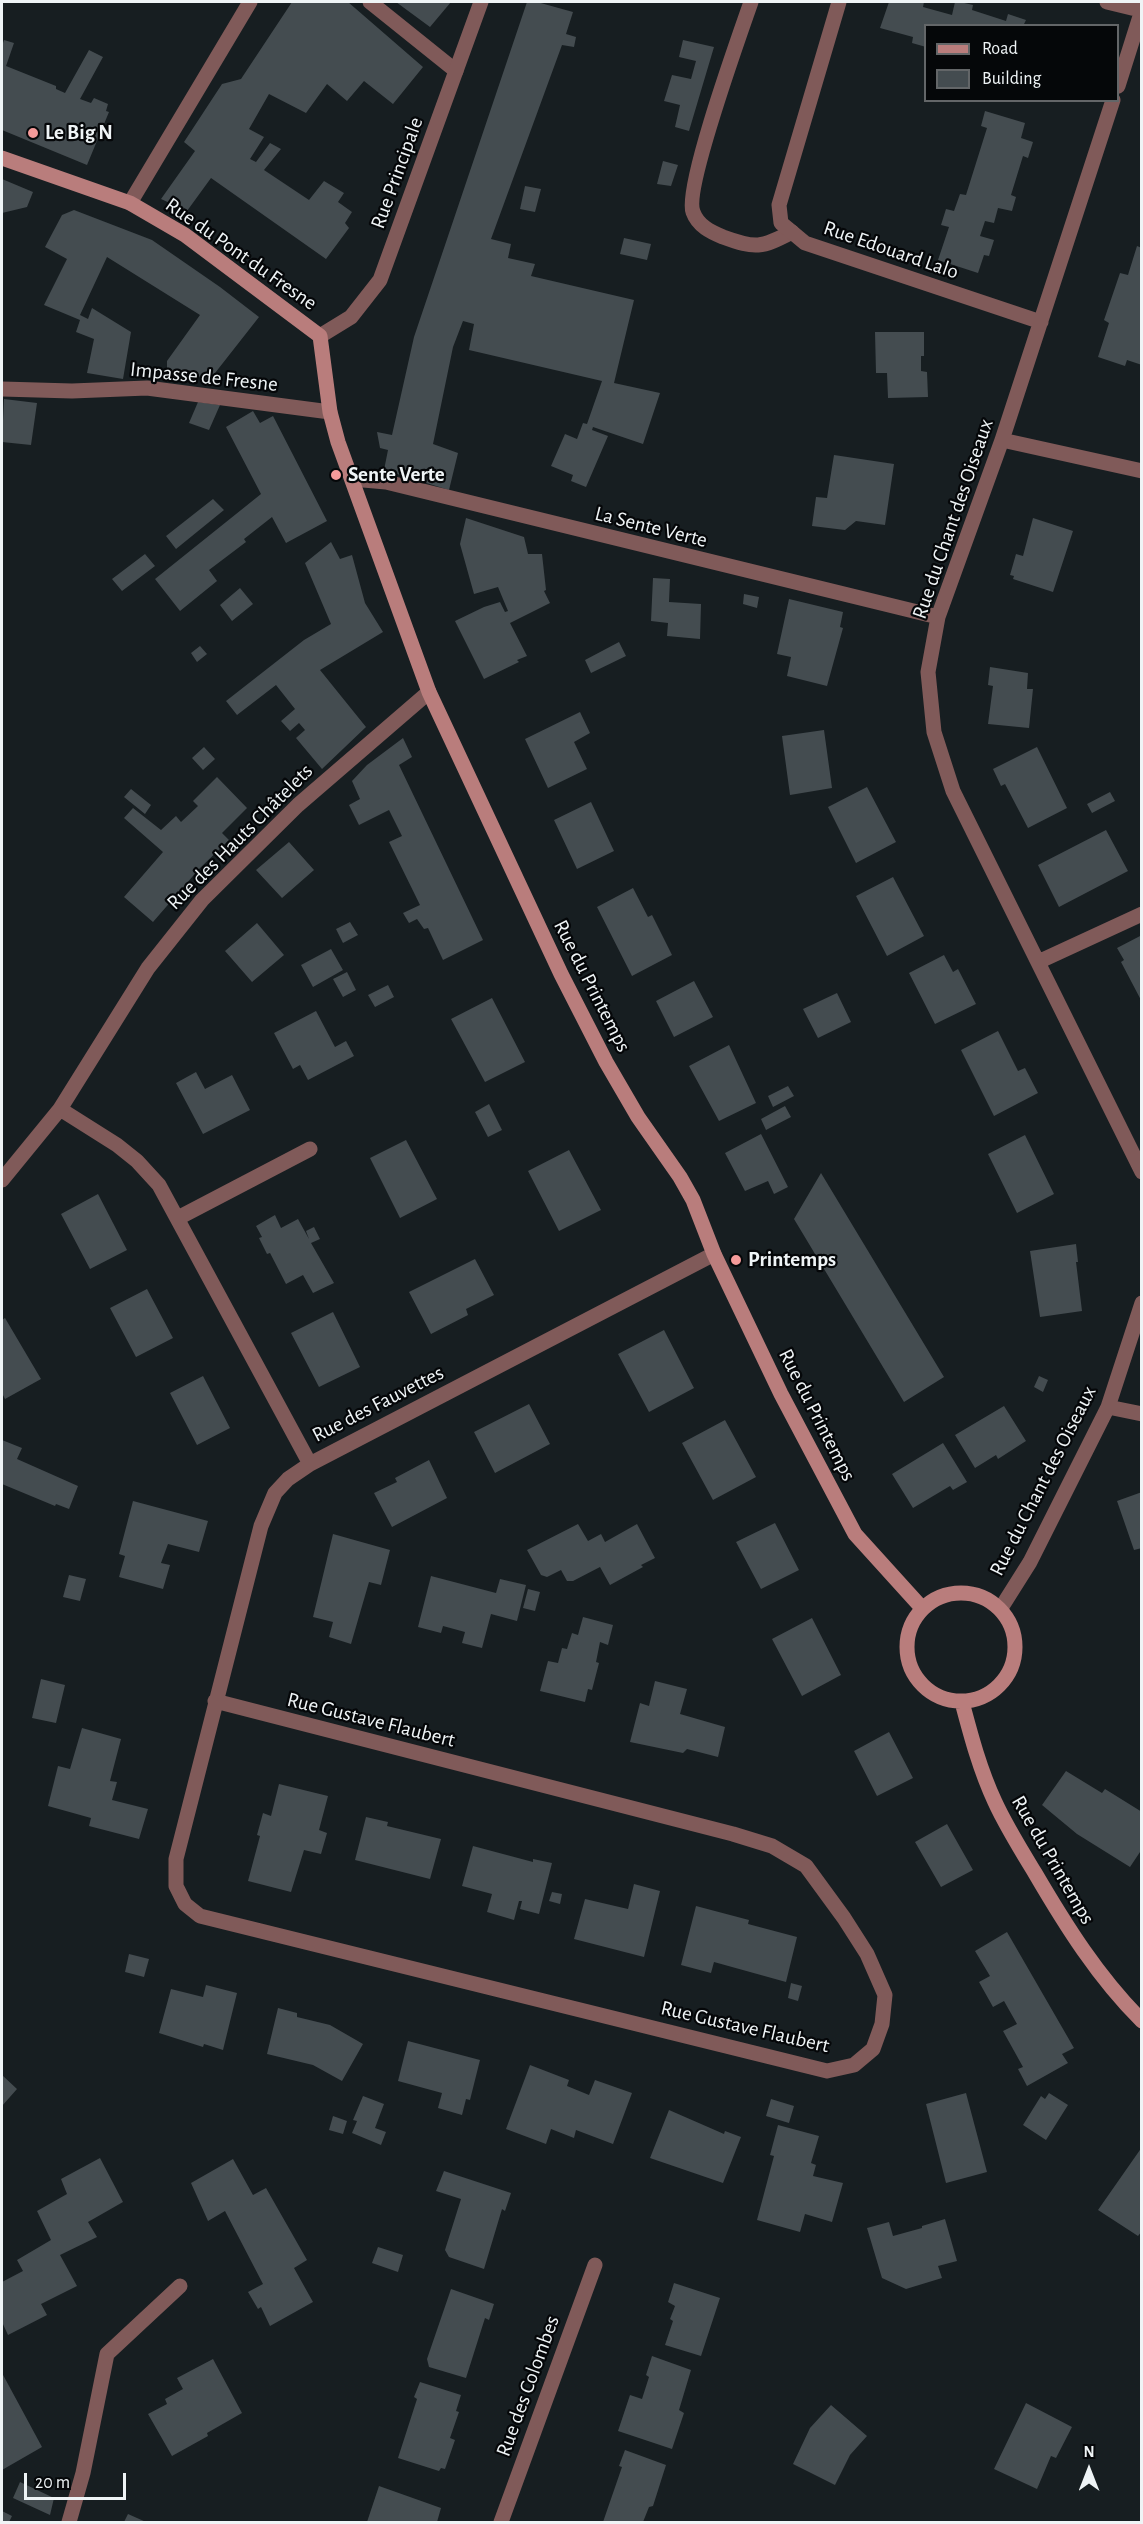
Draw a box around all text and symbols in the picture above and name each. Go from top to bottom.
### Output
legend [924,24,1119,102]
text: Road [982,40,1018,58]
text: Building [982,70,1041,88]
street label: Rue Principale [365,114,429,232]
place label: Le Big N [45,120,113,146]
marker: Le Big N [26,126,40,140]
street label: Rue du Pont du Fresne [160,192,322,316]
street label: Rue Edouard Lalo [820,215,962,285]
street label: Impasse de Fresne [129,357,279,397]
street label: Rue du Chant des Oiseaux [907,416,999,622]
place label: Sente Verte [348,462,445,488]
marker: Sente Verte [329,468,343,482]
street label: La Sente Verte [592,501,710,553]
street label: Rue des Hauts Châtelets [162,759,318,915]
street label: Rue du Printemps [548,916,636,1056]
place label: Printemps [748,1247,836,1273]
marker: Printemps [729,1253,743,1267]
street label: Rue du Printemps [773,1345,861,1485]
street label: Rue des Fauvettes [308,1360,448,1448]
street label: Rue du Chant des Oiseaux [984,1382,1102,1580]
street label: Rue Gustave Flaubert [284,1687,458,1753]
street label: Rue du Printemps [1006,1791,1100,1929]
street label: Rue Gustave Flaubert [658,1995,832,2059]
street label: Rue des Colombes [491,2312,565,2460]
north arrow [1059,2440,1119,2500]
text: N [1083,2444,1095,2460]
scale bar [27,2461,129,2499]
text: 20 m [35,2474,70,2492]

